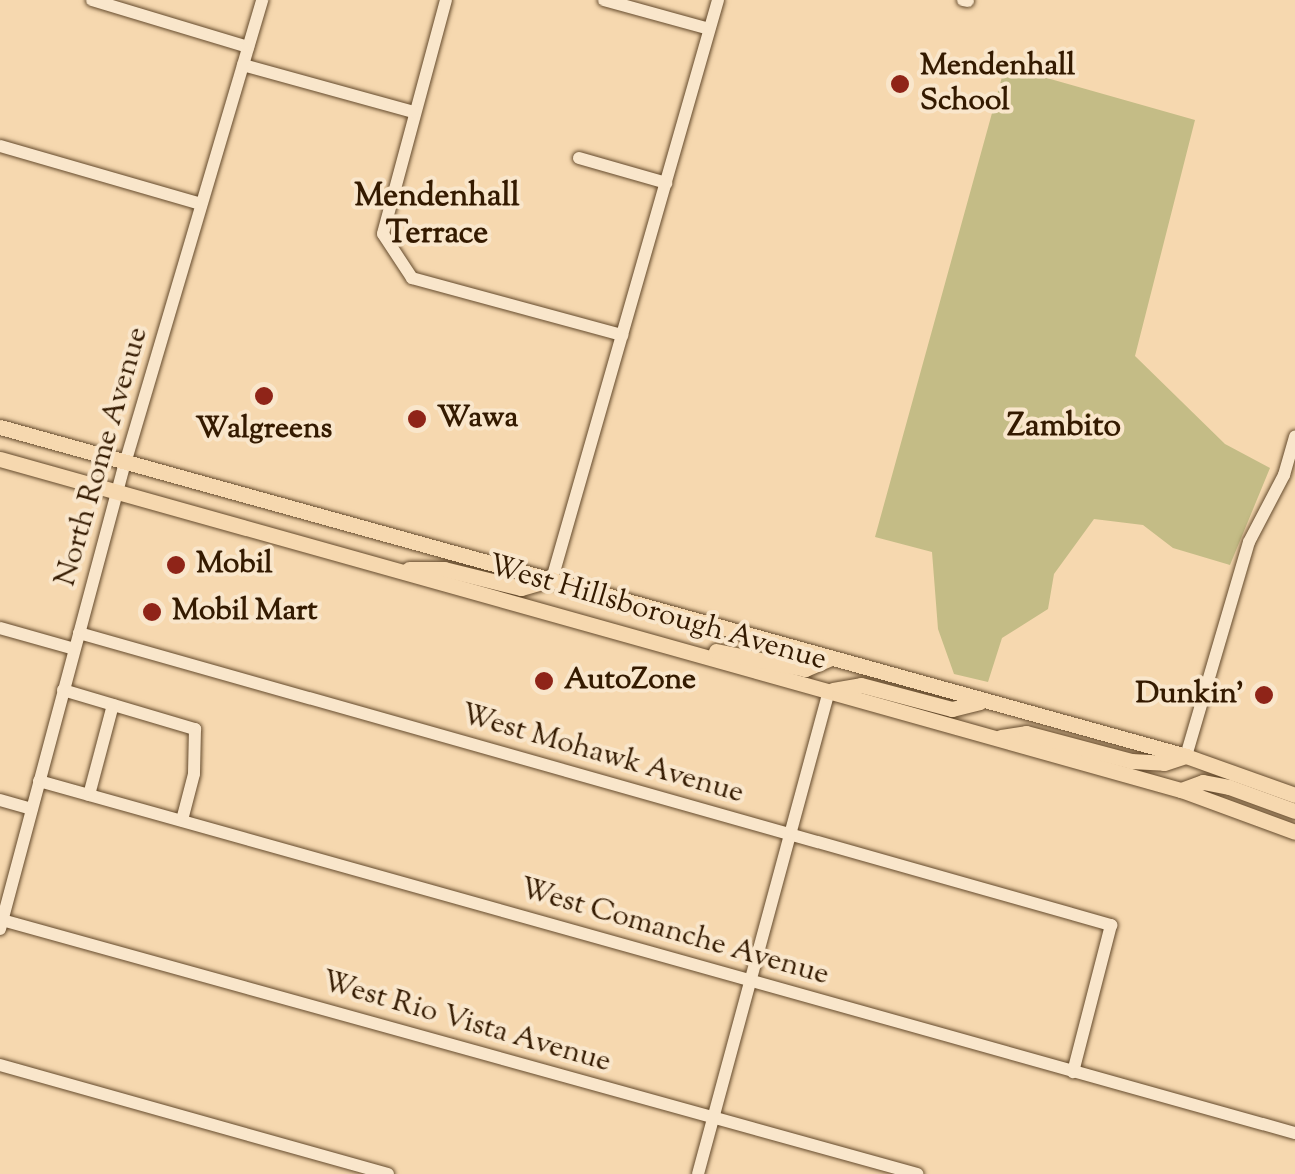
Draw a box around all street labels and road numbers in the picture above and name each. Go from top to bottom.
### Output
street label: North Rome Avenue [49,323,157,591]
street label: West Hillsborough Avenue [484,548,830,680]
street label: West Mohawk Avenue [456,697,748,813]
street label: West Comanche Avenue [515,872,833,994]
street label: West Rio Vista Avenue [317,964,615,1082]

